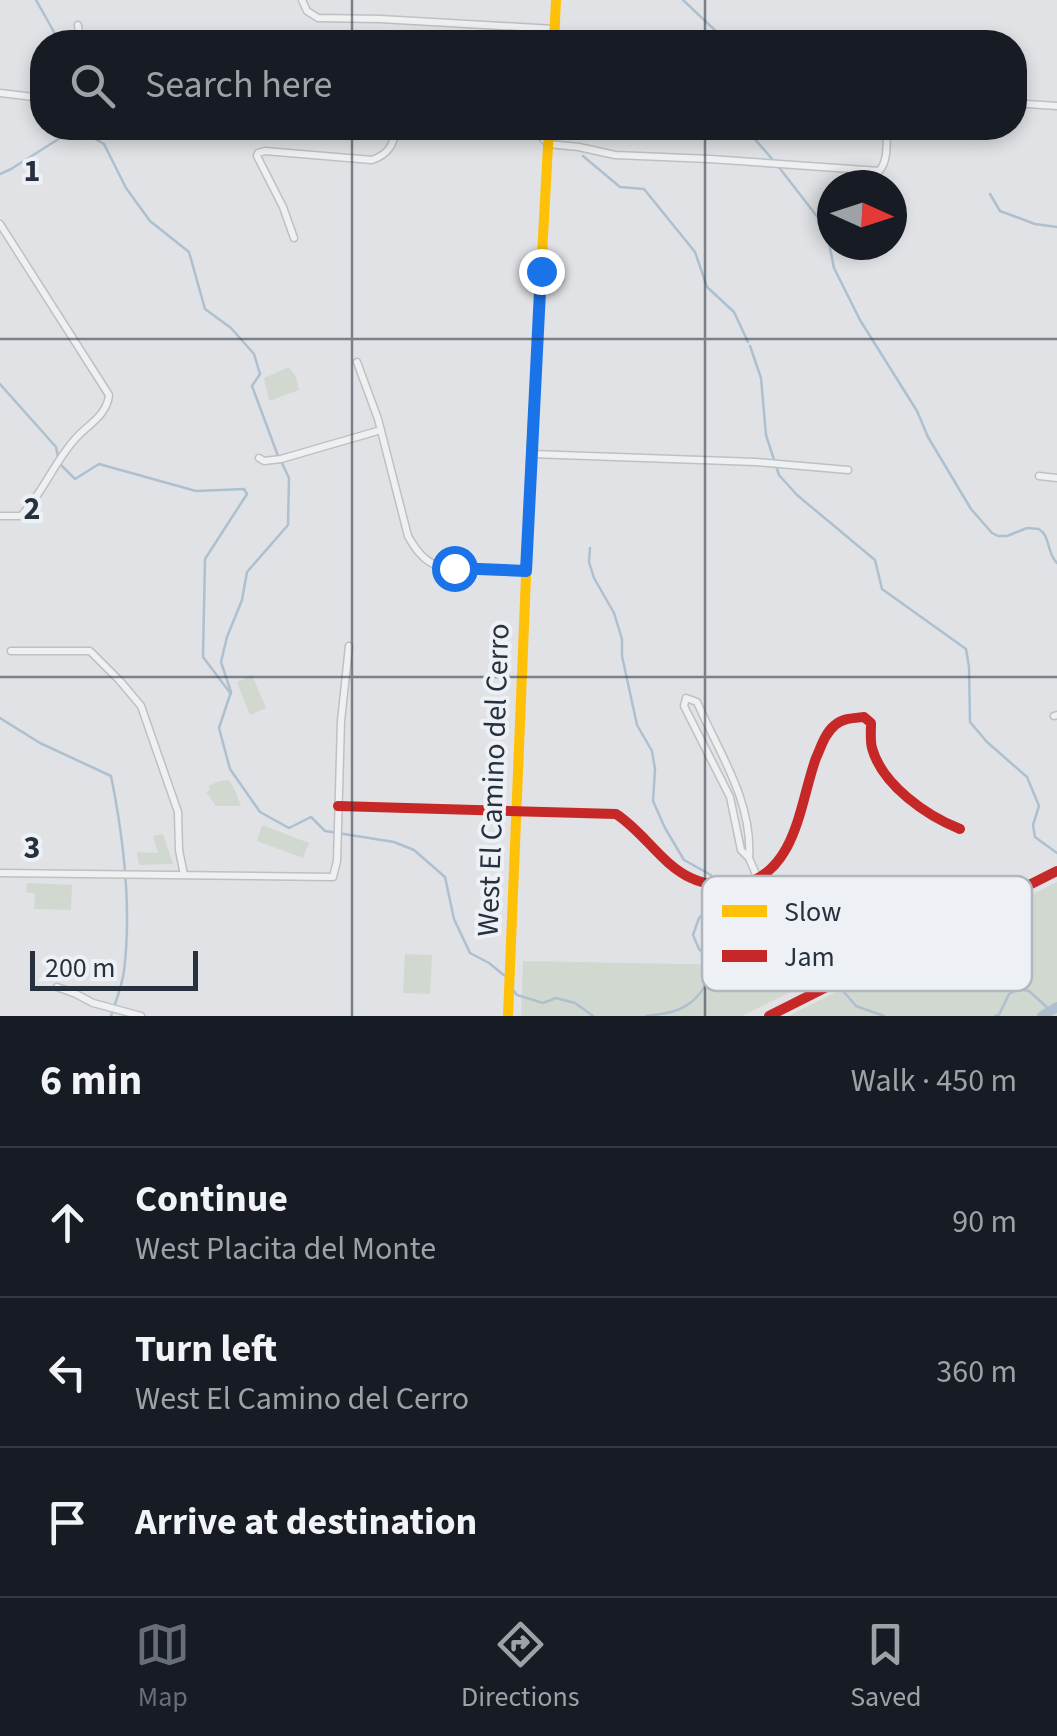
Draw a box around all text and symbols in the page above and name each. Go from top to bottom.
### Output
search box [30,30,1027,140]
icon: search [65,58,120,113]
text: Search here [145,58,332,112]
text: 1 [24,148,40,194]
north arrow [817,170,907,260]
route end [519,249,565,295]
text: 2 [24,486,40,532]
route start [432,546,478,592]
street label: West El Camino del Cerro [467,623,520,937]
text: 3 [24,825,40,871]
legend [702,876,1032,991]
text: Slow [784,892,841,932]
text: Jam [784,937,835,977]
scale bar [30,946,198,990]
text: 200 m [45,948,116,988]
text: 6 min [40,1051,142,1111]
text: Walk · 450 m [851,1058,1017,1104]
text: Continue [135,1172,288,1226]
icon: ahead [40,1195,95,1250]
text: 90 m [952,1199,1017,1245]
text: West Placita del Monte [135,1226,436,1272]
text: Turn left [135,1322,277,1376]
icon: left [40,1345,95,1400]
text: 360 m [936,1349,1017,1395]
text: West El Camino del Cerro [135,1376,469,1422]
icon: arrive [40,1495,95,1550]
text: Arrive at destination [135,1495,477,1549]
tab: Map [135,1617,190,1717]
tab: Directions [461,1617,580,1717]
tab: Saved [850,1617,922,1717]

